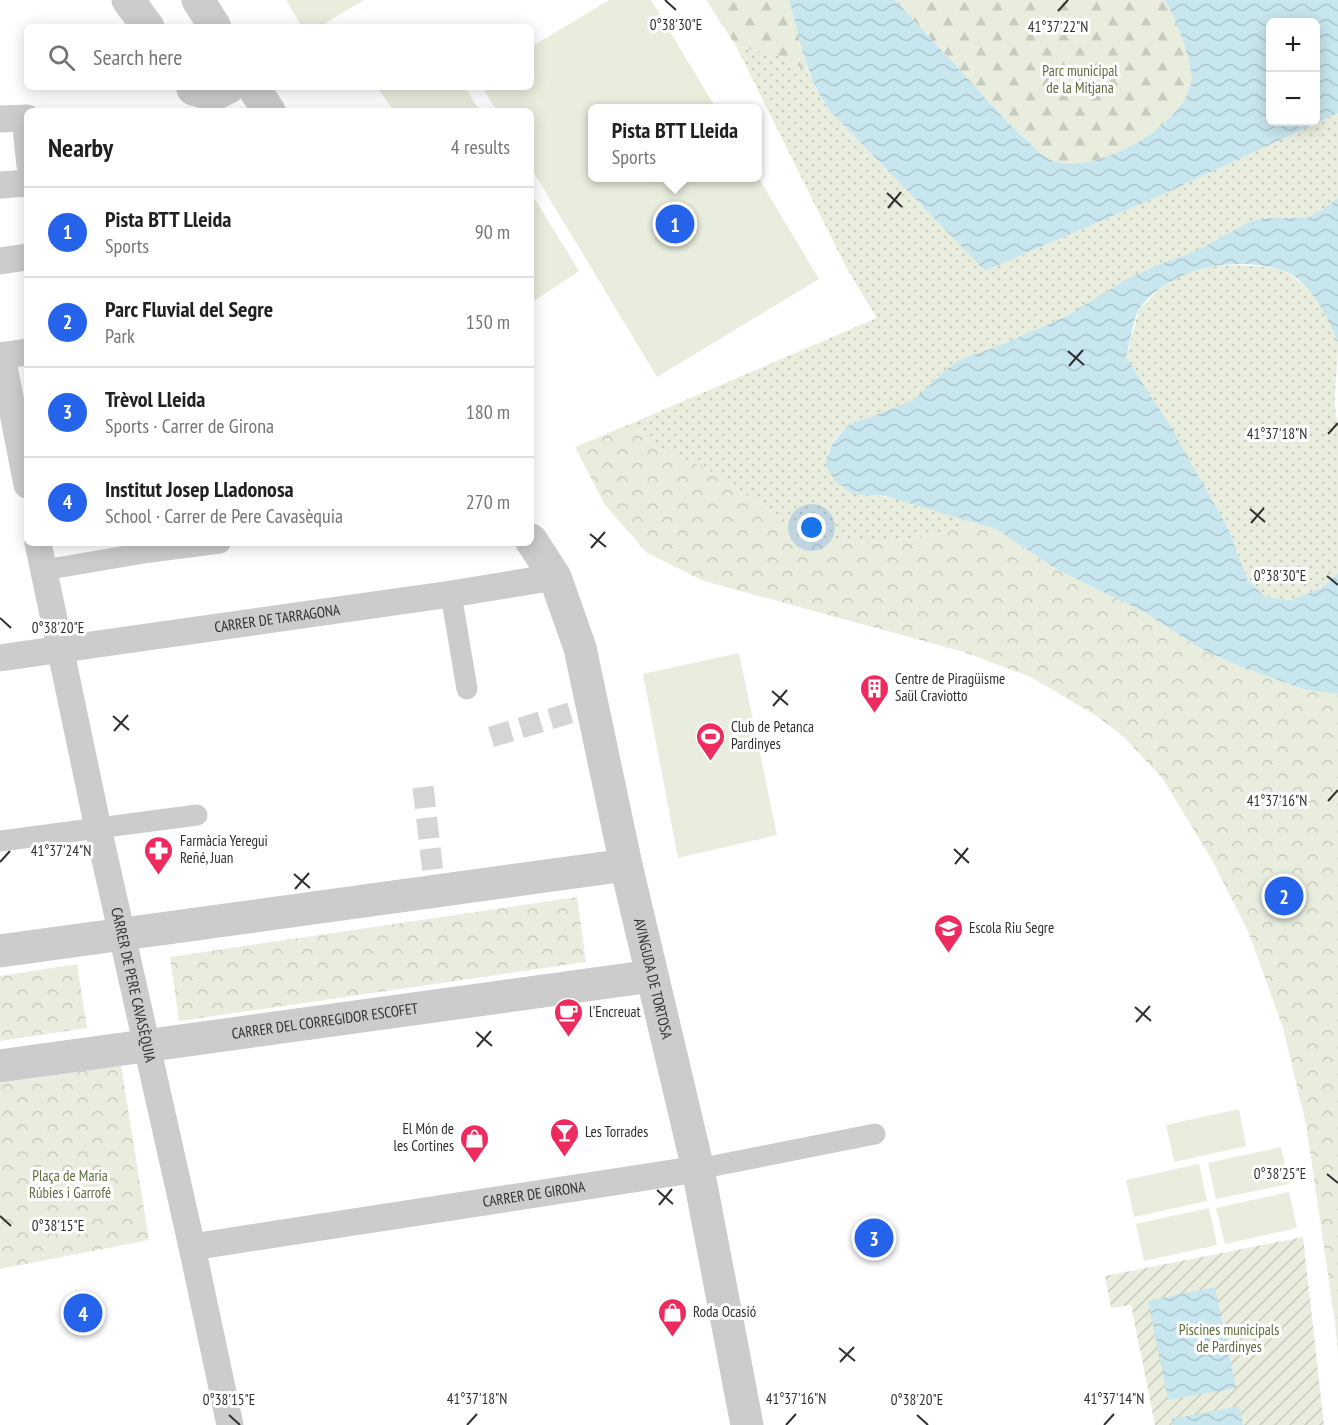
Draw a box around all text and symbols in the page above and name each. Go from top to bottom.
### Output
text: 0°38'30"E [650,15,702,34]
text: 41°37'22"N [1028,17,1088,36]
map controls [1266,18,1320,126]
button: + [1266,18,1320,72]
search box [24,24,534,90]
icon: search [45,41,78,74]
text: Search here [93,43,182,71]
park label: Parc municipal de la Mitjana [1042,61,1118,97]
button: − [1266,72,1320,126]
popup [588,104,762,182]
text: Pista BTT Lleida [612,116,738,144]
text: Nearby [48,131,113,164]
text: 4 results [451,134,510,160]
text: Sports [612,144,656,170]
pin: 1 [656,202,694,246]
text: Pista BTT Lleida [105,205,231,233]
text: 1 [63,219,72,245]
text: 90 m [475,219,510,245]
text: Sports [105,233,149,259]
text: Parc Fluvial del Segre [105,295,273,323]
text: 2 [63,309,72,335]
text: 150 m [466,309,510,335]
text: Park [105,323,135,349]
text: Trèvol Lleida [105,385,205,413]
text: 3 [63,399,72,425]
text: 180 m [466,399,510,425]
text: Sports · Carrer de Girona [105,413,274,439]
text: 41°37'18"N [1247,424,1307,443]
text: Institut Josep Lladonosa [105,475,294,503]
text: 4 [63,489,72,515]
text: 270 m [466,489,510,515]
text: School · Carrer de Pere Cavasèquia [105,503,343,529]
your location [797,513,826,542]
text: 0°38'30"E [1254,566,1306,585]
street label: CARRER DE TARRAGONA [213,600,342,636]
text: 0°38'20"E [32,618,84,637]
place label: Centre de Piragüisme Saül Craviotto [895,669,1005,705]
building icon: Centre de Piragüisme Saül Craviotto [858,672,890,714]
place label: Club de Petanca Pardinyes [731,717,814,753]
sports icon: Club de Petanca Pardinyes [694,720,726,762]
text: 41°37'16"N [1247,791,1307,810]
place label: Farmàcia Yeregui Reñé, Juan [180,831,268,867]
pharmacy icon: Farmàcia Yeregui Reñé, Juan [143,834,175,876]
text: 41°37'24"N [31,841,91,860]
pin: 2 [1264,874,1304,918]
street label: CARRER DE PERE CAVASÈQUIA [107,905,160,1065]
school or university icon: Escola Riu Segre [932,912,964,954]
street label: AVINGUDA DE TORTOSA [630,916,677,1042]
place label: Escola Riu Segre [969,918,1054,937]
cafe icon: l'Encreuat [552,996,584,1038]
street label: CARRER DEL CORREGIDOR ESCOFET [230,998,420,1043]
place label: l'Encreuat [589,1002,641,1021]
bar icon: Les Torrades [548,1116,580,1158]
place label: El Món de les Cortines [393,1119,454,1155]
shop icon: El Món de les Cortines [459,1122,491,1164]
place label: Les Torrades [585,1122,648,1141]
text: 0°38'25"E [1254,1164,1306,1183]
park label: Plaça de Maria Rúbies i Garrofé [29,1166,111,1202]
street label: CARRER DE GIRONA [481,1176,587,1211]
text: 0°38'15"E [32,1216,84,1235]
pin: 3 [854,1216,894,1260]
pin: 4 [64,1290,103,1336]
shop icon: Roda Ocasió [656,1296,688,1338]
place label: Roda Ocasió [693,1302,756,1321]
park label: Piscines municipals de Pardinyes [1179,1320,1279,1356]
text: 41°37'18"N [447,1389,507,1408]
text: 41°37'16"N [766,1389,826,1408]
text: 41°37'14"N [1084,1389,1144,1408]
text: 0°38'15"E [203,1390,255,1409]
text: 0°38'20"E [891,1390,943,1409]

